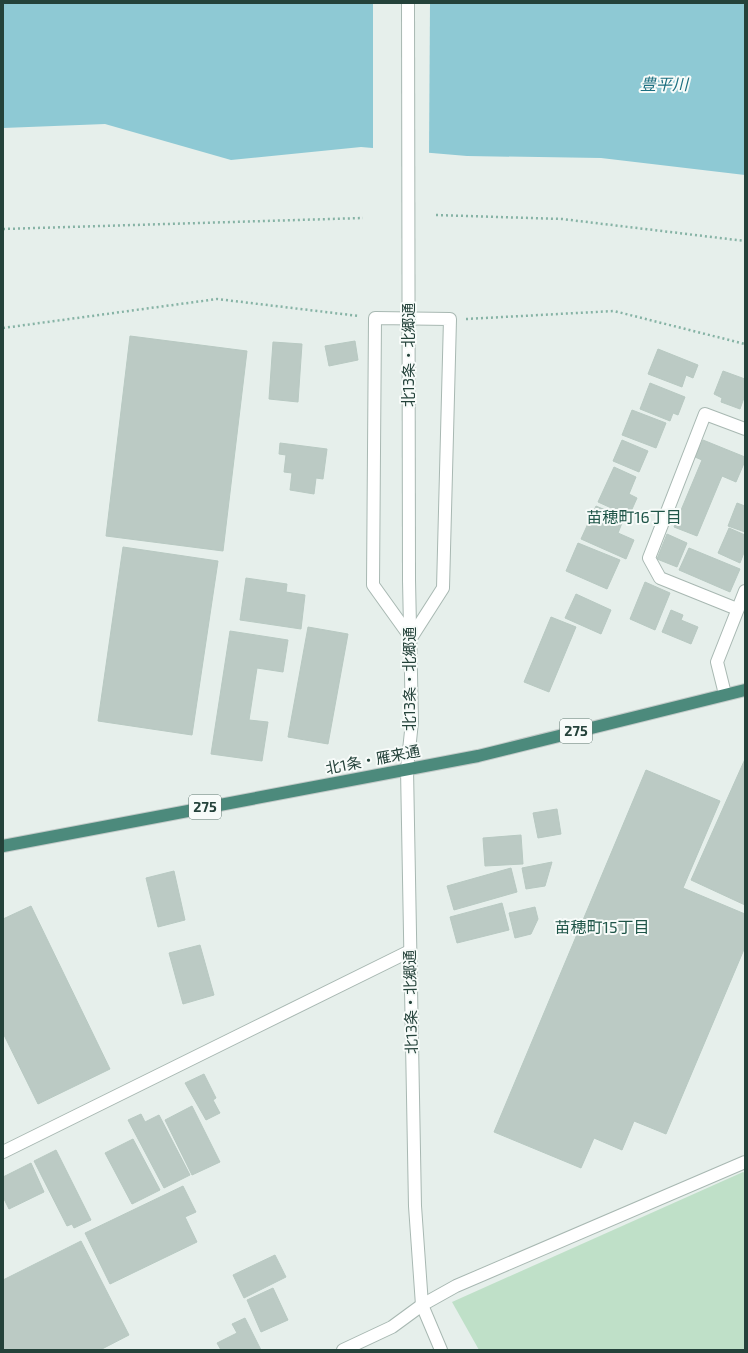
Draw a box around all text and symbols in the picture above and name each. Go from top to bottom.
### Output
water label: 豊平川 [640,74,690,93]
street label: 北13条・北郷通 [399,303,417,407]
district label: 苗穂町16丁目 [586,507,682,526]
street label: 北13条・北郷通 [400,627,418,731]
road number: 275 [560,719,592,743]
street label: 北1条・雁来通 [324,741,422,777]
road number: 275 [189,795,221,819]
district label: 苗穂町15丁目 [555,917,649,936]
street label: 北13条・北郷通 [400,950,420,1054]

